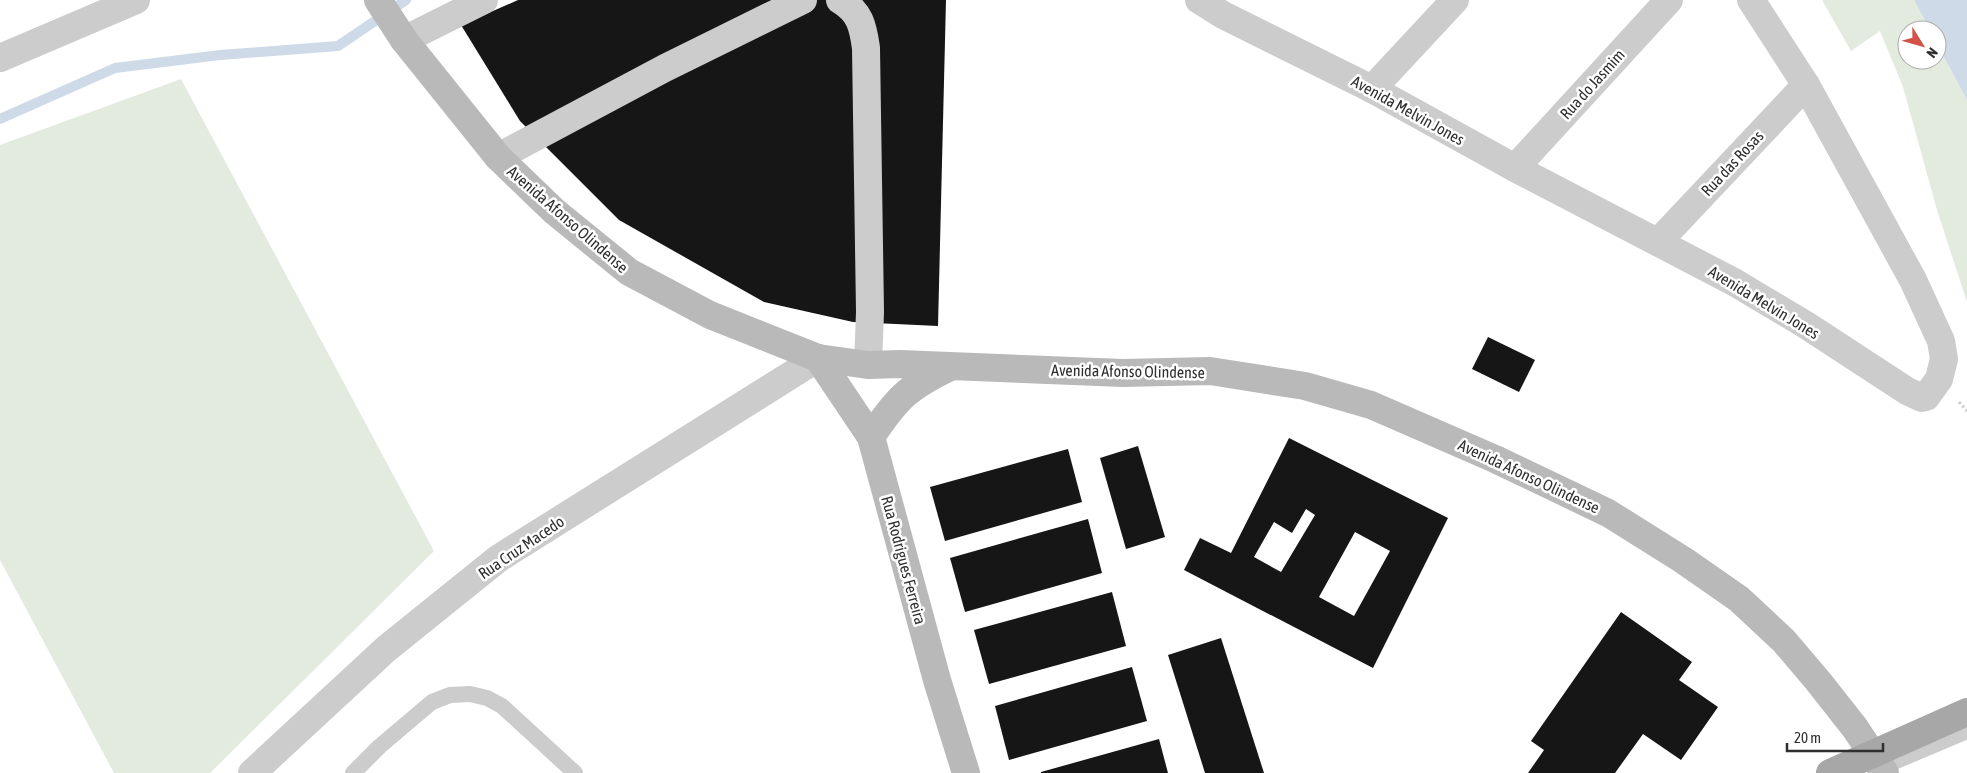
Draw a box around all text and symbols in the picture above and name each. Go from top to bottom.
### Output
north arrow [1897,20,1947,70]
street label: Rua do Jasmim [1556,45,1628,123]
text: N [1924,45,1941,61]
street label: Avenida Melvin Jones [1349,72,1468,149]
street label: Rua das Rosas [1697,126,1767,199]
street label: Avenida Afonso Olindense [504,162,632,276]
street label: Avenida Melvin Jones [1705,262,1823,342]
street label: Avenida Afonso Olindense [1051,361,1205,381]
street label: Avenida Afonso Olindense [1456,435,1602,517]
street label: Rua Rodrigues Ferreira [877,494,930,626]
street label: Rua Cruz Macedo [475,512,567,582]
scale bar [1787,720,1883,752]
text: 20 m [1794,729,1821,746]

